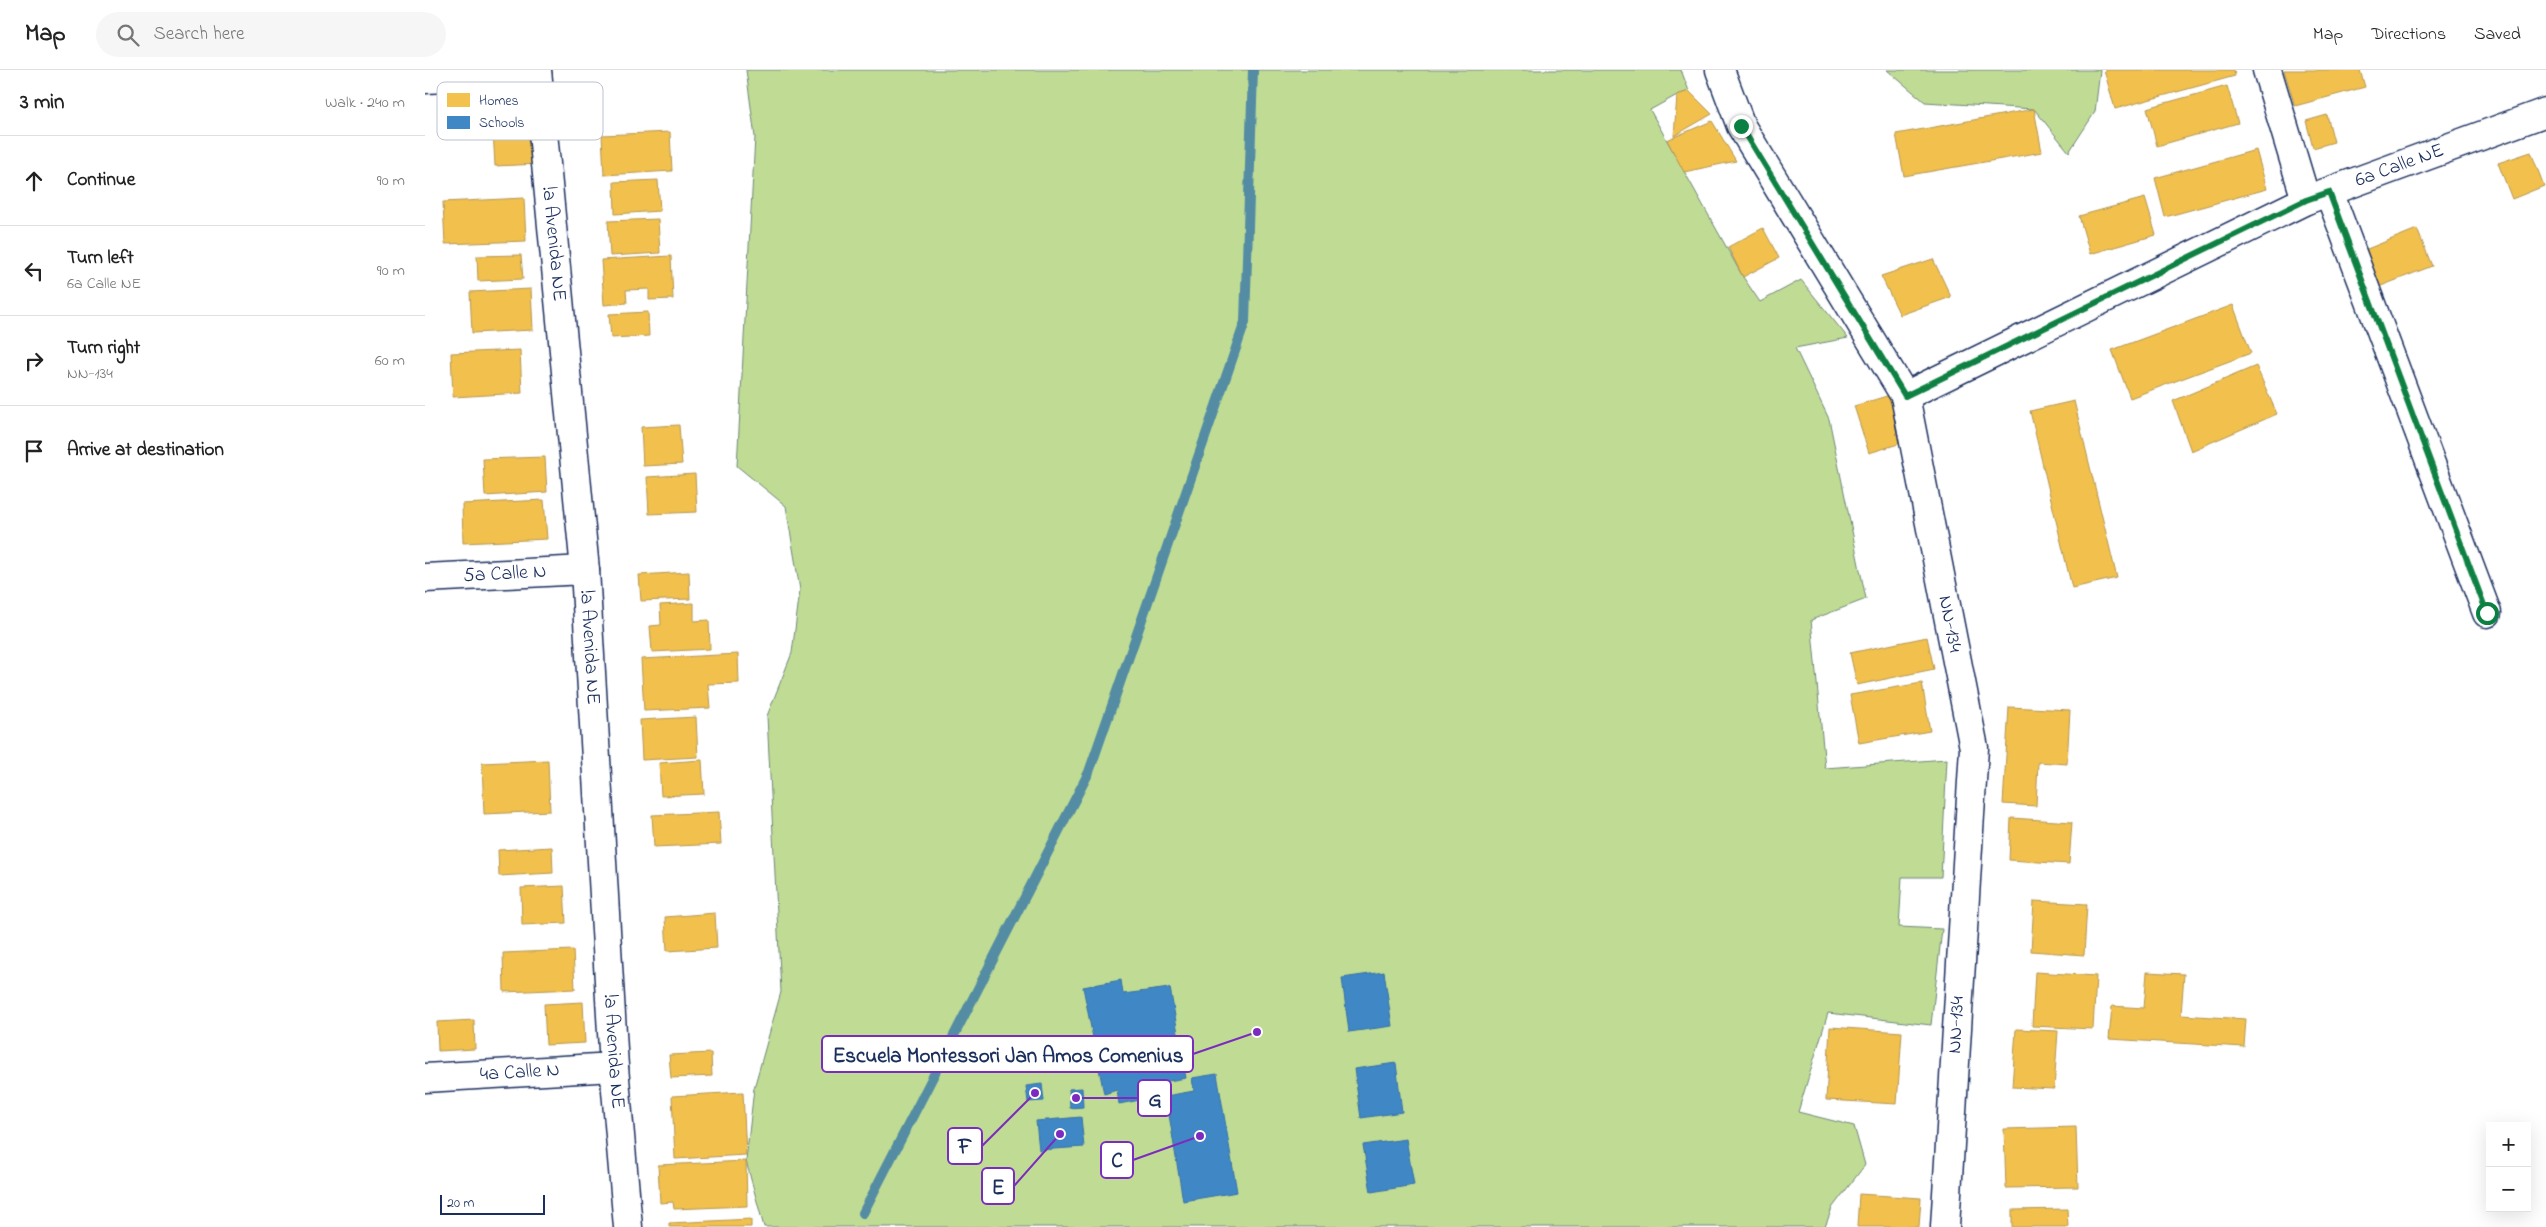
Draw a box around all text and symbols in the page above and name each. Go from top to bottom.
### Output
search box [96,12,446,57]
text: Map [25,17,66,52]
icon: search [114,21,142,49]
text: Search here [154,21,245,48]
text: Map [2313,22,2343,48]
text: Directions [2371,22,2446,48]
text: Saved [2474,22,2521,48]
legend [437,82,603,140]
text: 3 min [20,88,64,118]
text: Walk · 240 m [325,91,405,115]
text: Homes [479,91,519,112]
text: Schools [479,113,524,134]
route end [1730,115,1753,138]
street label: 6a Calle NE [2351,136,2448,195]
icon: ahead [20,167,48,195]
text: Continue [67,167,135,194]
text: 90 m [377,169,405,193]
street label: !a Avenida NE [534,186,574,303]
text: Turn left [67,245,134,272]
icon: left [20,257,48,285]
text: 90 m [377,259,405,283]
text: 6a Calle NE [67,272,141,296]
text: Turn right [67,335,140,362]
icon: right [20,347,48,375]
text: 60 m [375,349,405,373]
text: NN-134 [67,362,113,386]
icon: arrive [20,437,48,465]
text: Arrive at destination [67,437,224,464]
street label: 5a Calle N [463,557,547,591]
street label: !a Avenida NE [572,590,607,706]
street label: NN-134 [1930,593,1969,655]
route start [2476,602,2499,625]
street label: !a Avenida NE [595,994,632,1110]
street label: NN-134 [1941,996,1973,1054]
callout: Escuela Montessori Jan Amos Comenius [822,1036,1193,1072]
text: Escuela Montessori Jan Amos Comenius [833,1042,1184,1072]
street label: 4a Calle N [479,1056,561,1089]
callout: G [1138,1080,1171,1116]
text: G [1148,1086,1162,1116]
map controls [2486,1122,2531,1212]
button: + [2486,1122,2531,1167]
callout: F [948,1128,982,1164]
text: F [957,1133,972,1163]
callout: C [1101,1142,1133,1178]
text: C [1111,1147,1123,1177]
button: − [2486,1167,2531,1212]
callout: E [982,1168,1014,1204]
text: E [992,1174,1005,1204]
scale bar [440,1192,545,1215]
text: 20 m [447,1193,474,1214]

